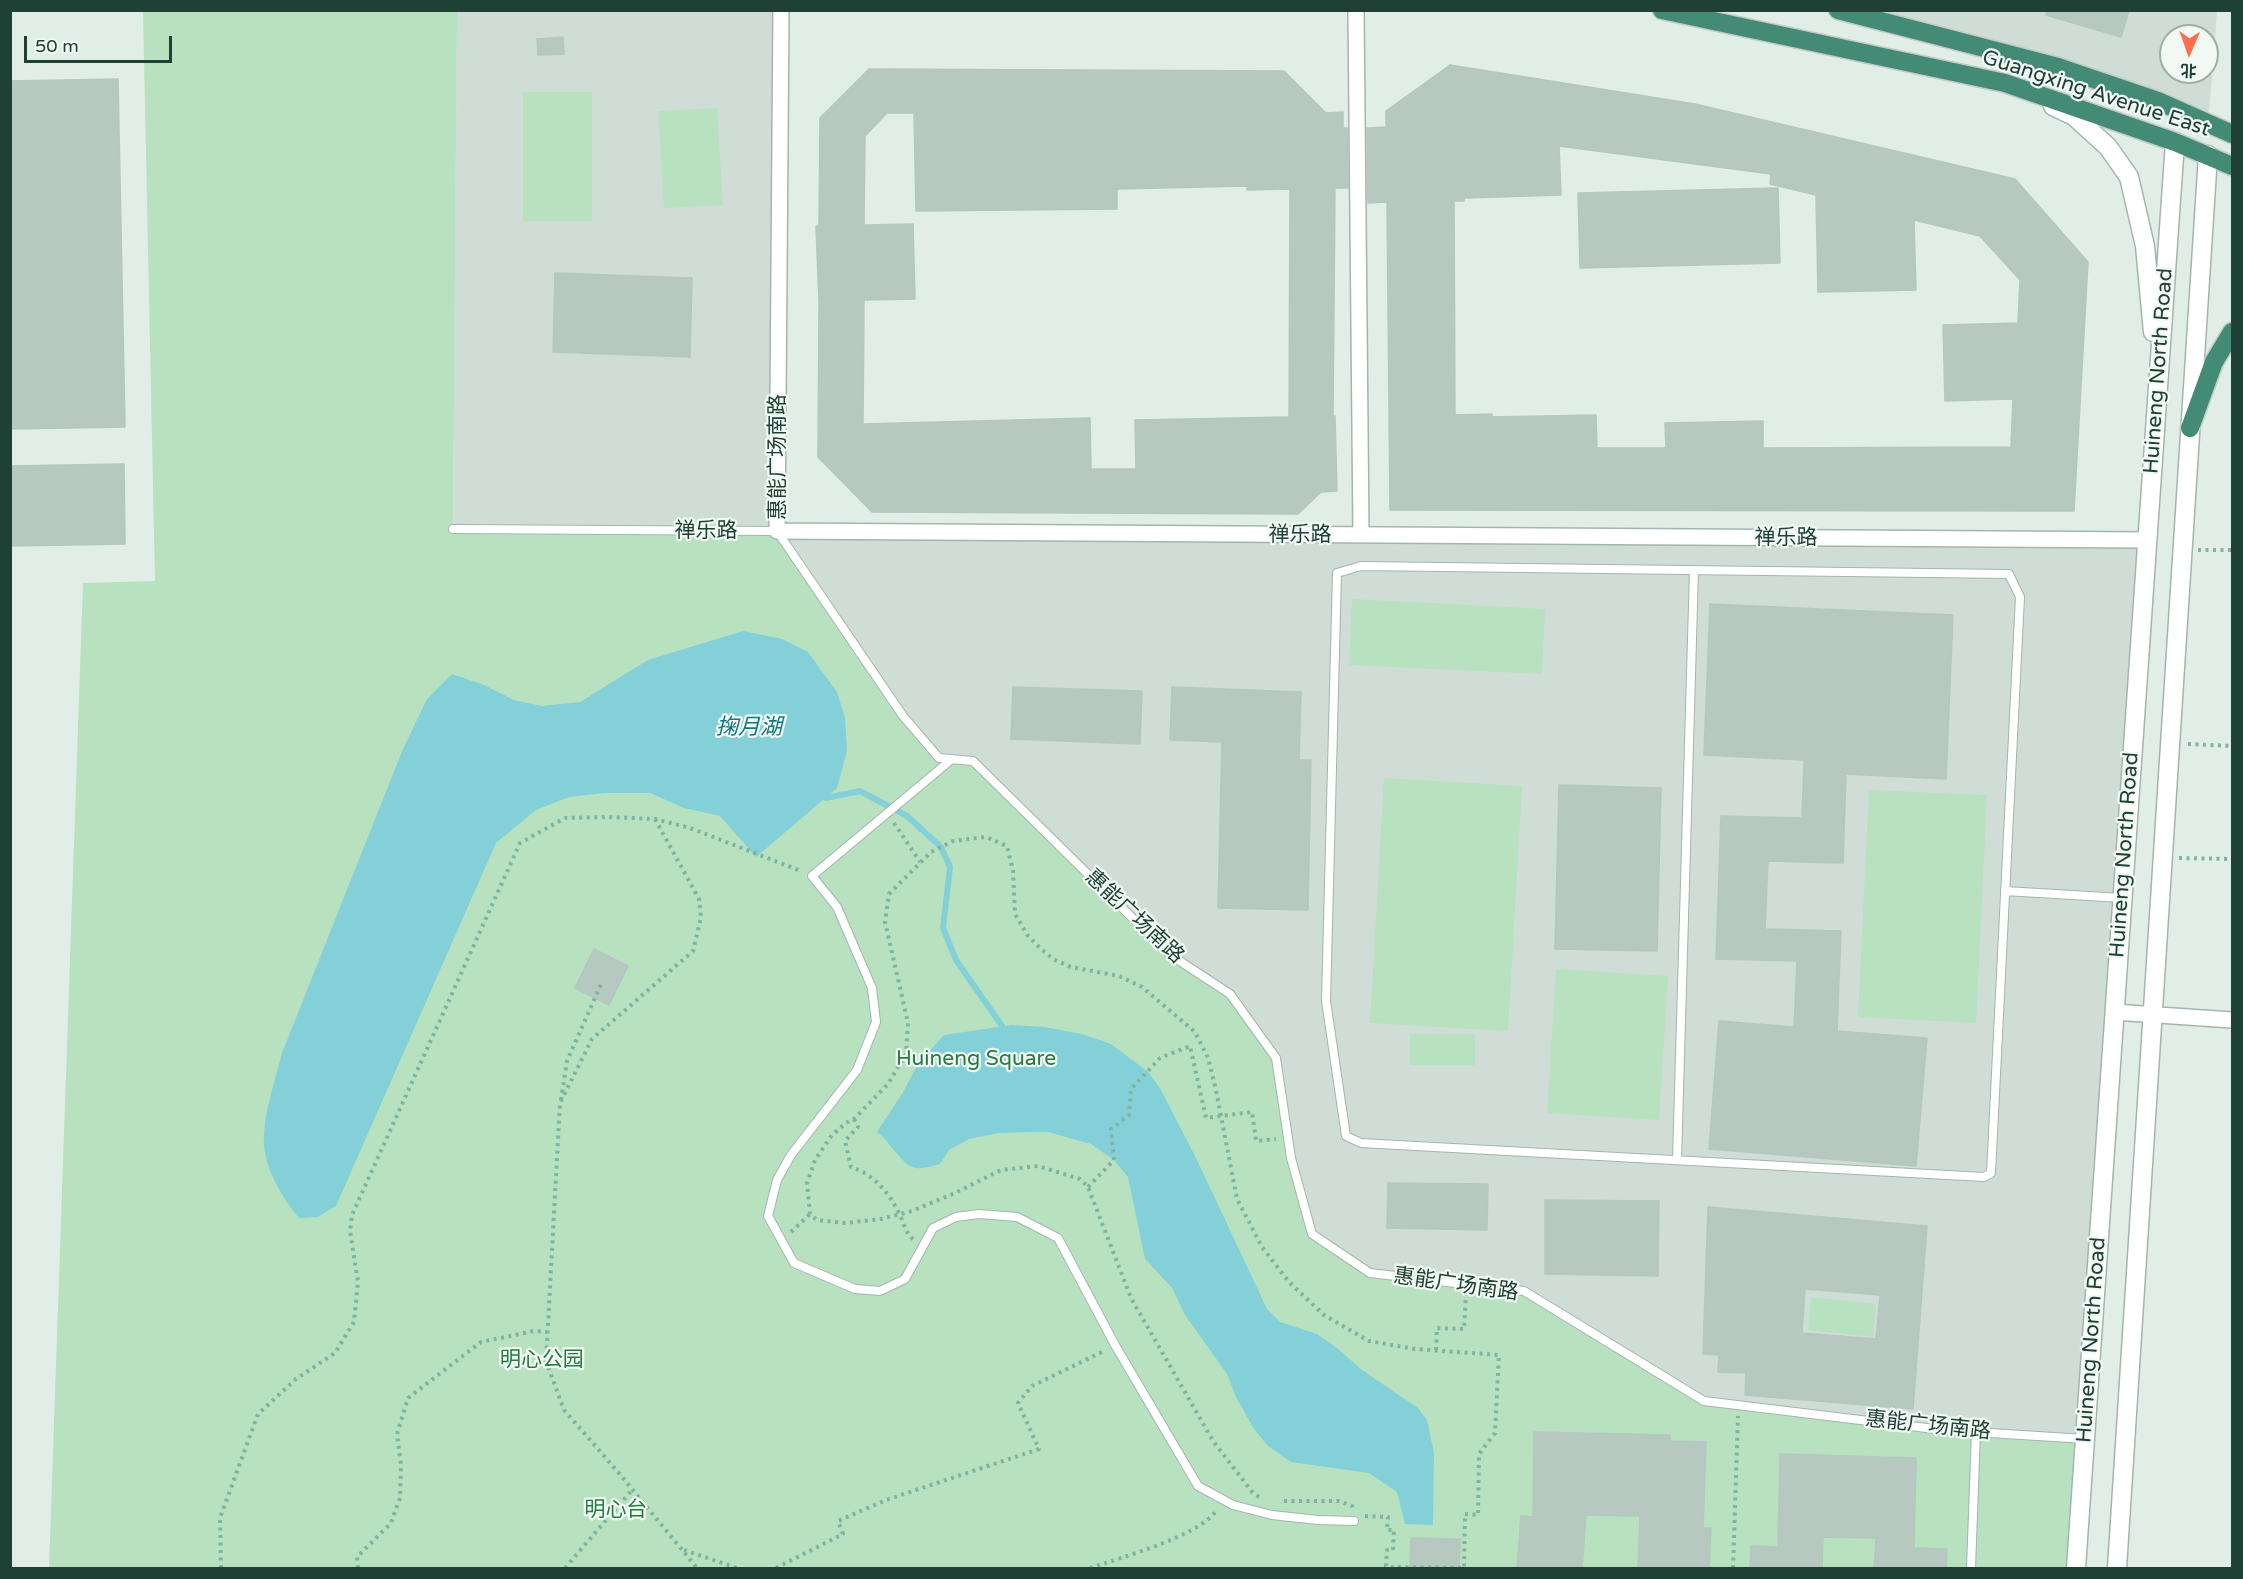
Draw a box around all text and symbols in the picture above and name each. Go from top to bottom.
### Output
scale bar [27,24,176,62]
north arrow [2159,24,2219,84]
text: 50 m [35,35,79,57]
street label: Guangxing Avenue East [1979,45,2213,143]
text: 北 [2180,60,2197,80]
street label: Huineng North Road [2139,267,2179,475]
street label: 惠能广场南路 [765,394,791,520]
street label: 禅乐路 [675,518,737,544]
street label: 禅乐路 [1269,522,1331,548]
street label: 禅乐路 [1755,525,1817,551]
water label: 掬月湖 [716,715,782,741]
street label: Huineng North Road [2105,751,2145,959]
street label: 惠能广场南路 [1079,865,1189,969]
park label: Huineng Square [896,1046,1056,1072]
street label: Huineng North Road [2072,1236,2112,1444]
street label: 惠能广场南路 [1392,1264,1520,1306]
park label: 明心公园 [500,1347,584,1373]
street label: 惠能广场南路 [1864,1407,1992,1445]
park label: 明心台 [585,1497,647,1523]

